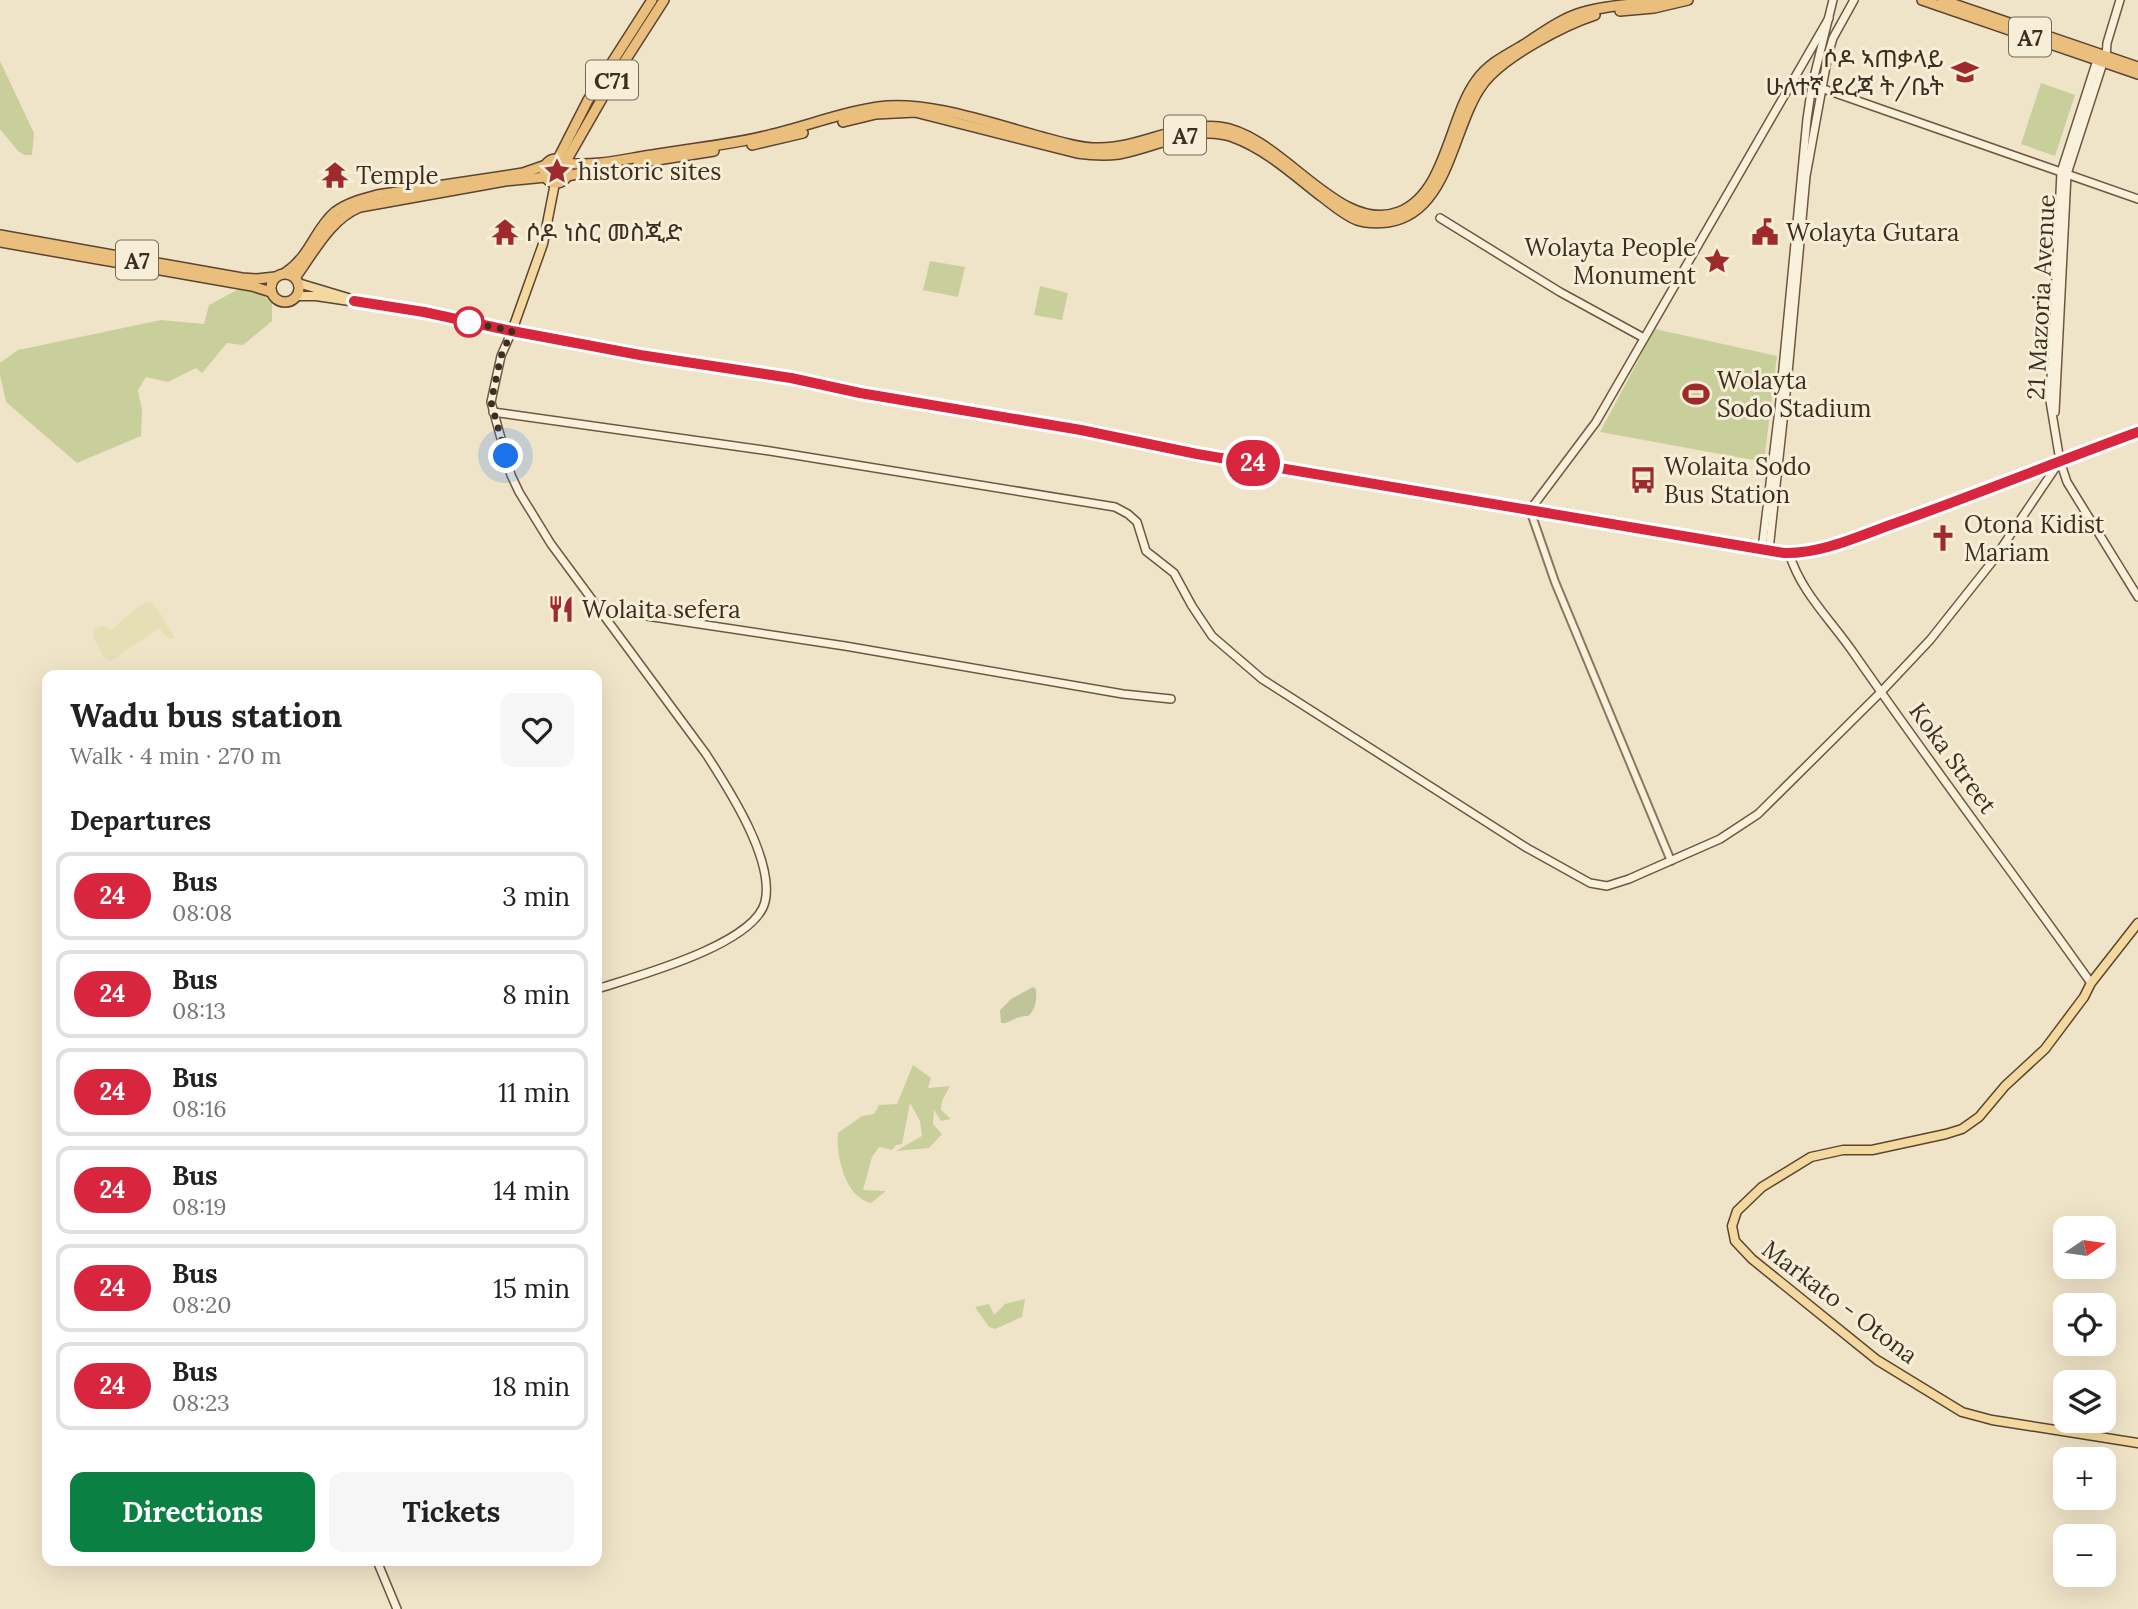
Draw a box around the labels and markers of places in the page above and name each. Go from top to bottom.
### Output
place label: ሶዶ ኣጠቃላይ ሁለተኛ ደረጃ ት/ቤት [1765,43,1945,102]
school or university icon: ሶዶ ኣጠቃላይ ሁለተኛ ደረጃ ት/ቤት [1950,57,1980,87]
place icon: historic sites [542,156,572,186]
place label: historic sites [578,156,721,187]
temple icon: Temple [320,160,350,190]
place label: Temple [356,160,439,191]
temple icon: ሶዶ ነስር መስጂድ [490,217,520,247]
place label: ሶዶ ነስር መስጂድ [526,217,683,248]
public building icon: Wolayta Gutara [1750,217,1780,247]
place label: Wolayta Gutara [1786,217,1959,248]
place label: Wolayta People Monument [1524,232,1697,291]
place icon: Wolayta People Monument [1702,246,1732,276]
unlabelled marker [454,307,484,337]
place label: Wolayta Sodo Stadium [1717,365,1871,424]
sports icon: Wolayta Sodo Stadium [1681,379,1711,409]
place label: Wolaita Sodo Bus Station [1664,451,1811,510]
bus stop icon: Wolaita Sodo Bus Station [1628,465,1658,495]
place label: Otona Kidist Mariam [1964,509,2105,568]
church icon: Otona Kidist Mariam [1928,523,1958,553]
restaurant icon: Wolaita sefera [546,594,576,624]
place label: Wolaita sefera [582,594,741,625]

